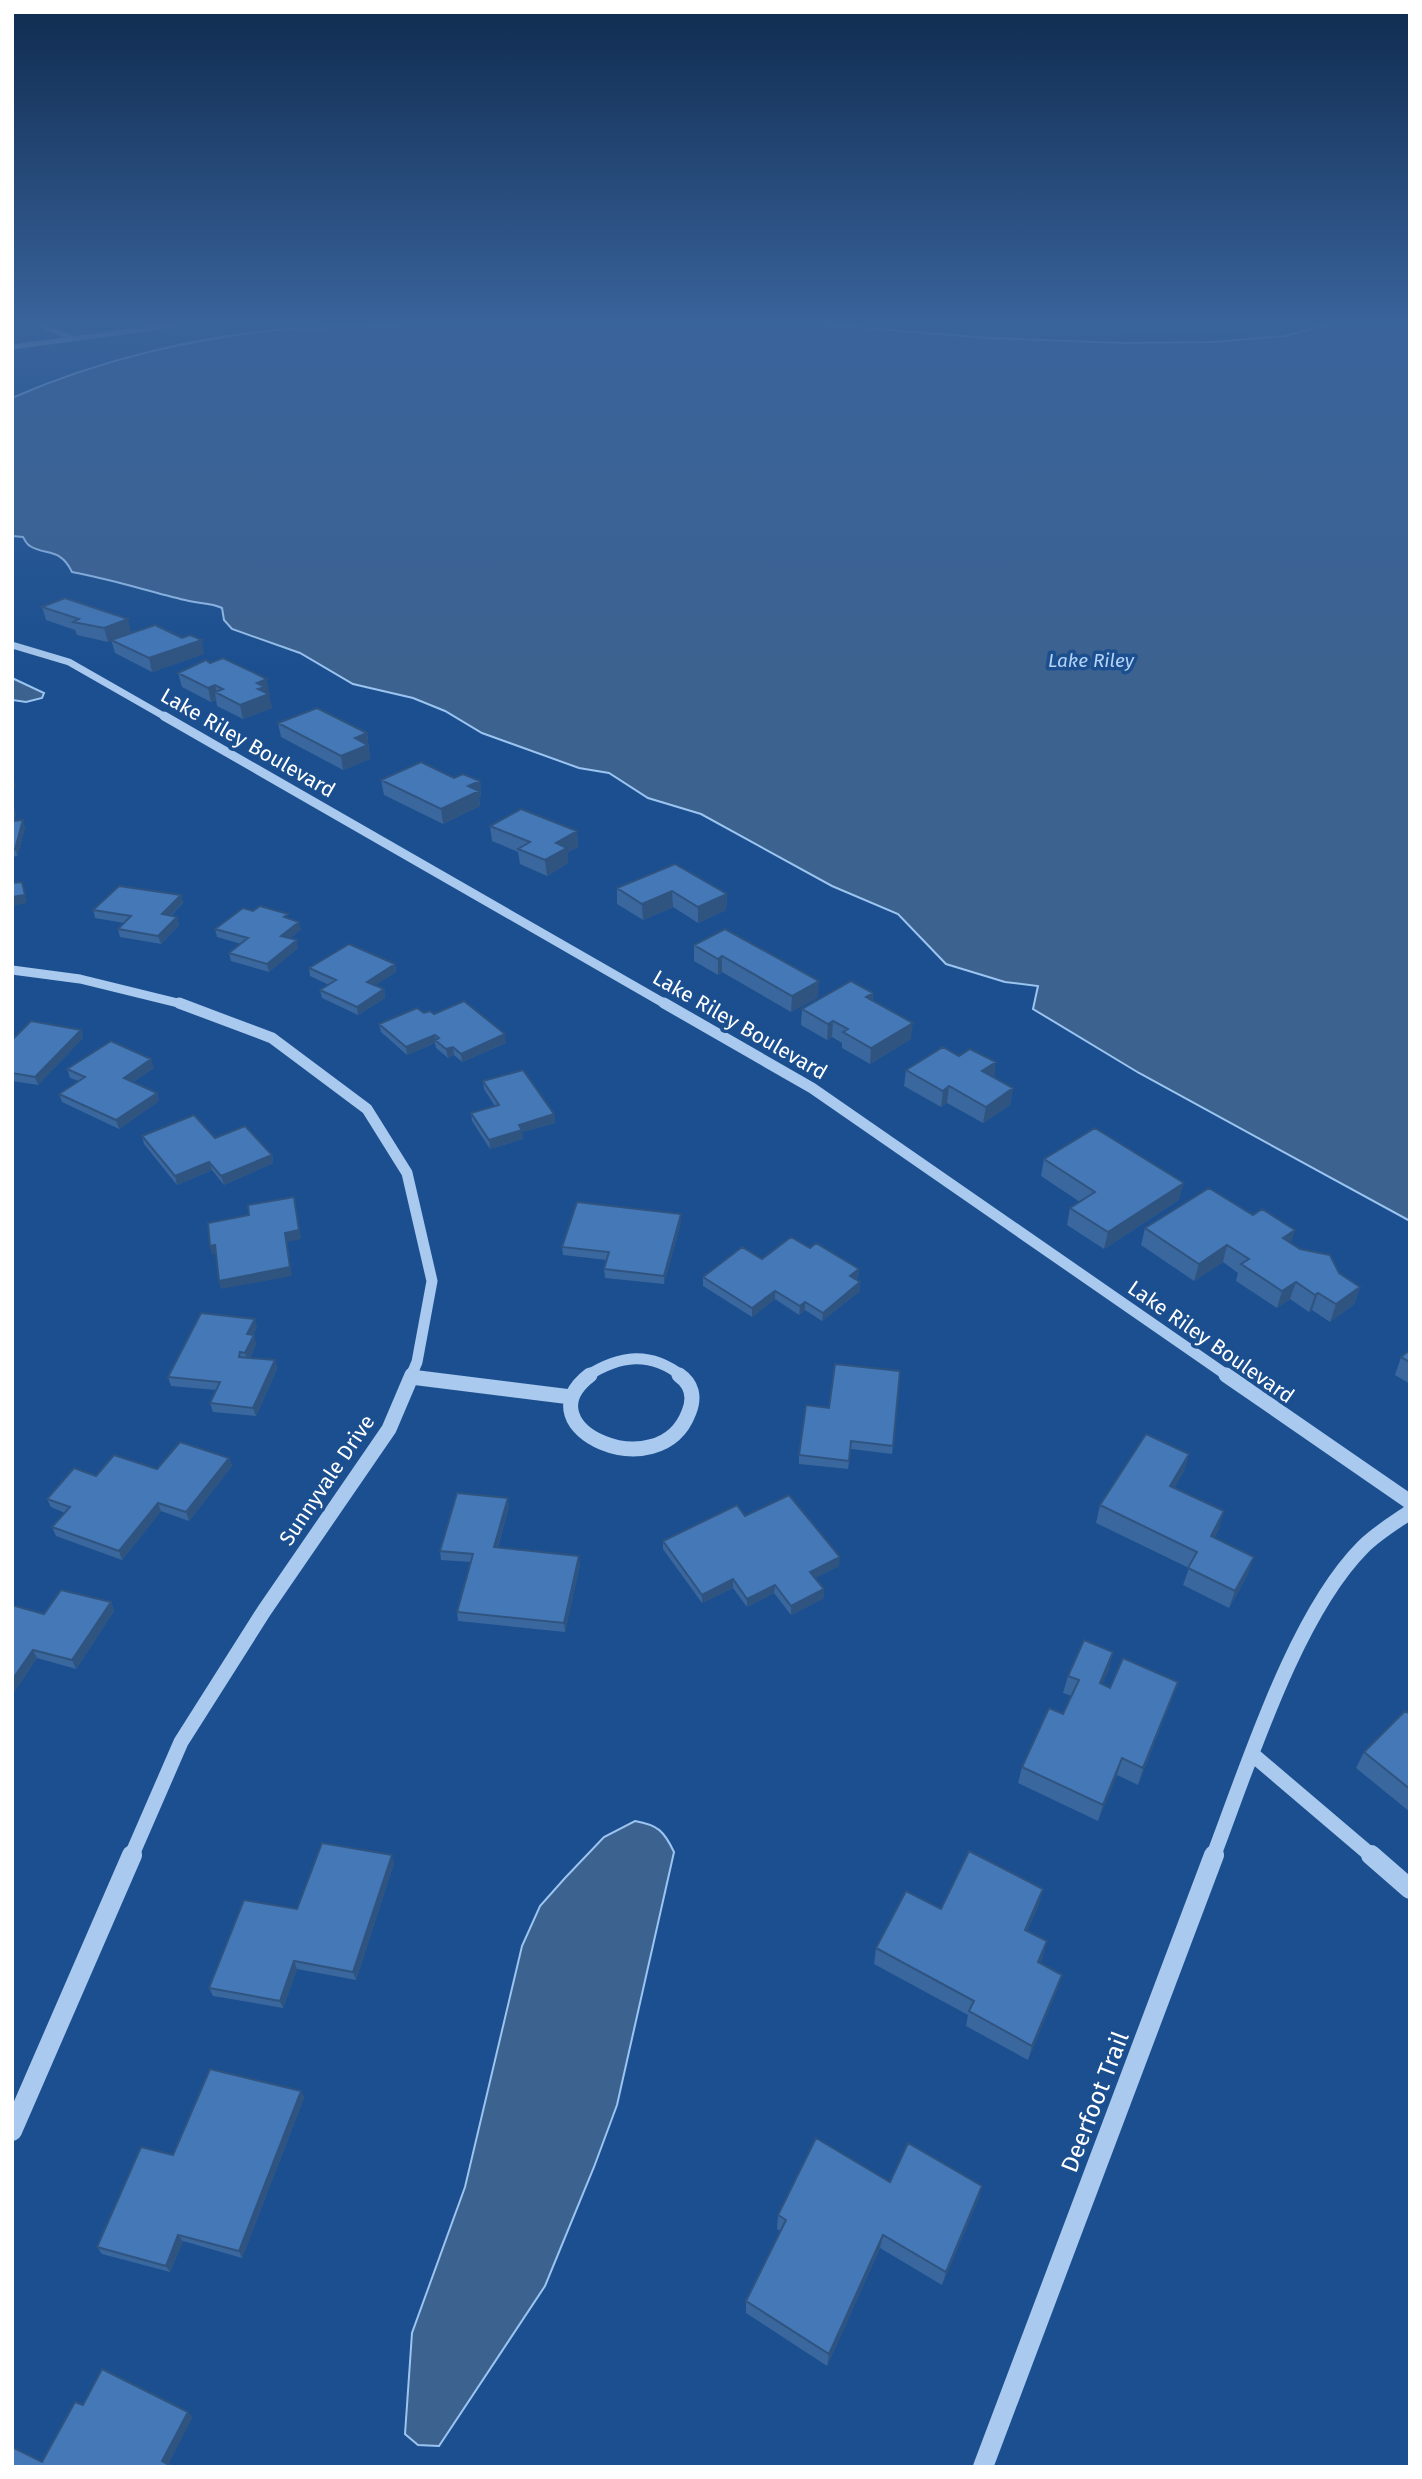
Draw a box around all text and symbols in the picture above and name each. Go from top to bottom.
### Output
water label: Lake Riley [1048,649,1135,672]
street label: Lake Riley Boulevard [156,682,340,804]
street label: Lake Riley Boulevard [648,964,832,1086]
street label: Lake Riley Boulevard [1123,1275,1299,1409]
street label: Sunnyvale Drive [274,1410,380,1550]
street label: Deerfoot Trail [1055,2028,1135,2176]

